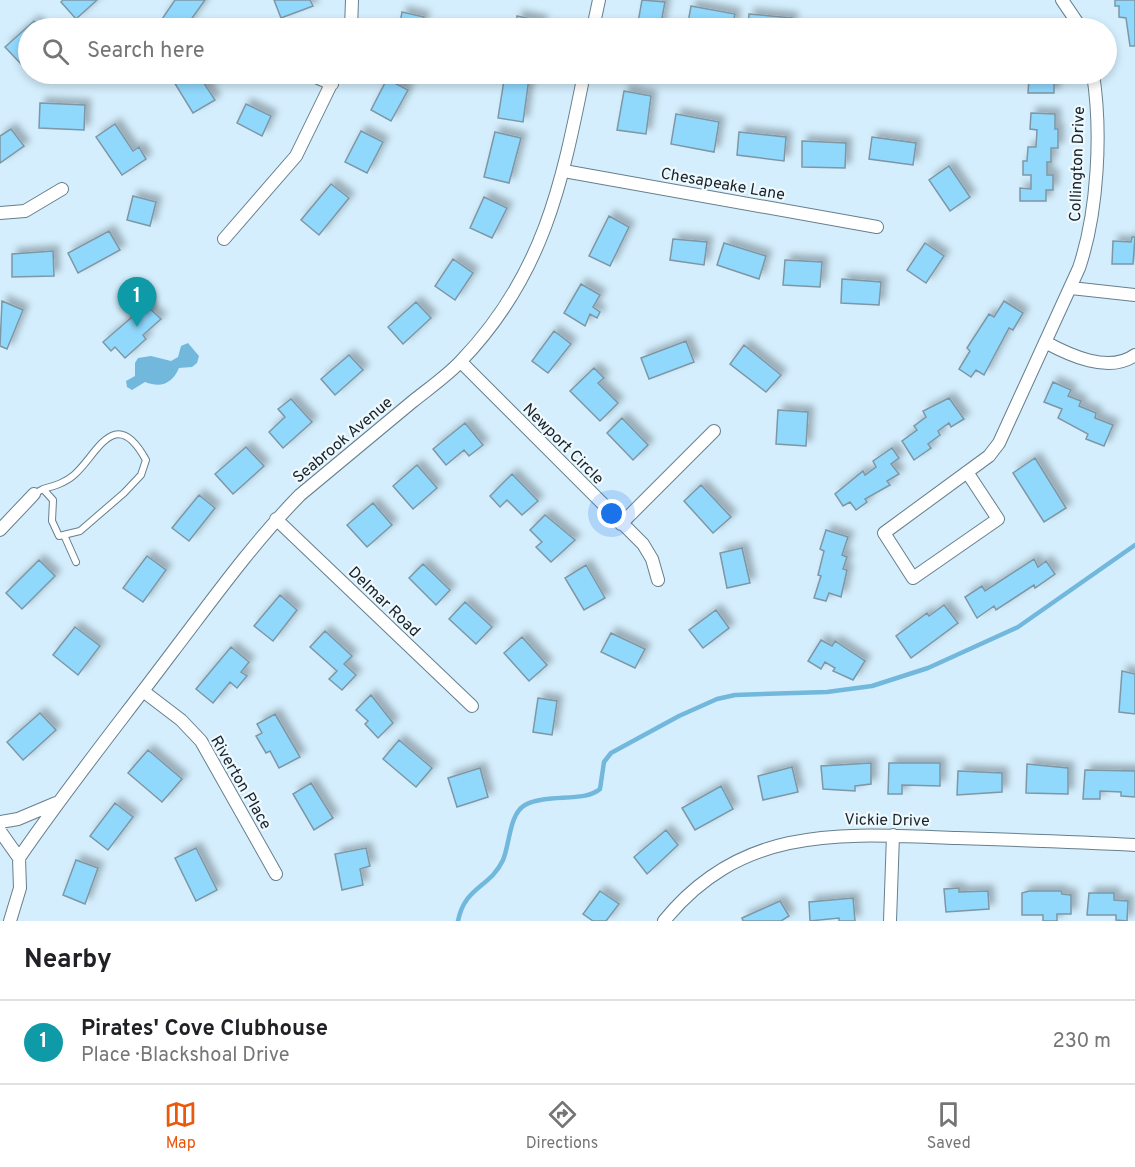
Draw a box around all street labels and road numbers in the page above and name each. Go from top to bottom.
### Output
street label: Collington Drive [1066,106,1090,222]
street label: Chesapeake Lane [659,164,786,206]
street label: Seabrook Avenue [289,393,397,488]
street label: Newport Circle [518,400,607,489]
street label: Delmar Road [343,563,424,642]
street label: Riverton Place [205,732,275,834]
street label: Vickie Drive [844,810,930,832]

